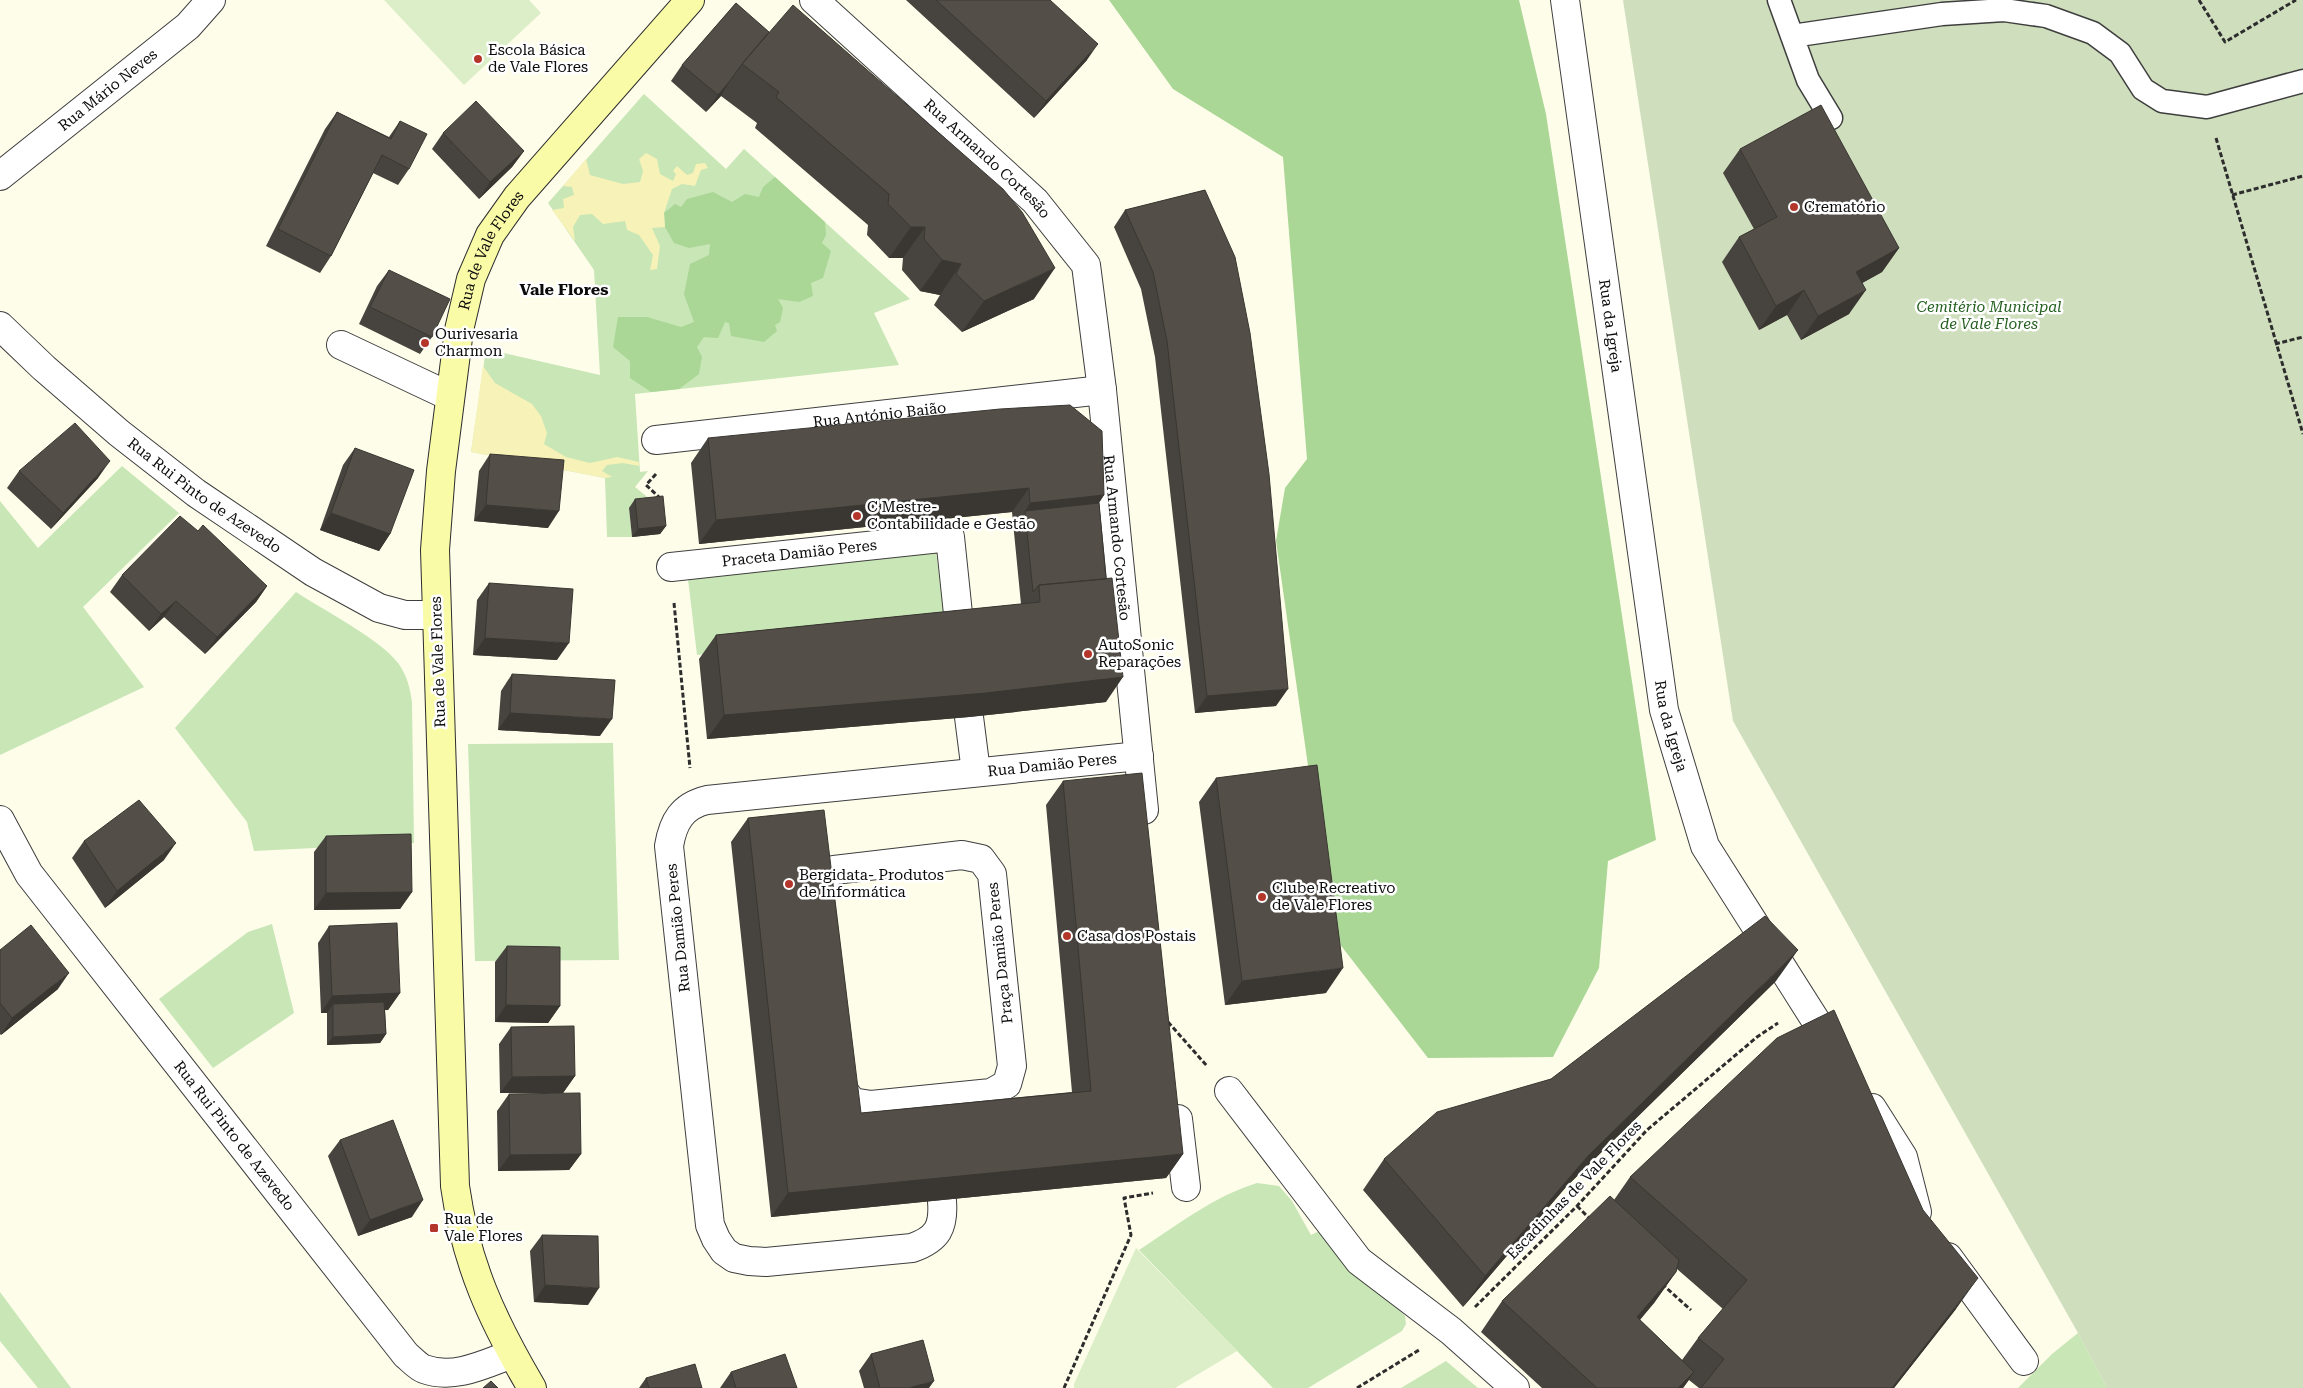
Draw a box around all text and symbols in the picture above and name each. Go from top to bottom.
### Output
place label: Escola Básica de Vale Flores [488,41,588,76]
street label: Rua Mário Neves [55,45,161,135]
marker: Escola Básica de Vale Flores [472,53,484,65]
street label: Rua Armando Cortesão [920,95,1054,222]
street label: Rua de Vale Flores [455,187,527,312]
place label: Crematório [1804,198,1886,216]
marker: Crematório [1788,201,1800,213]
street label: Rua da Igreja [1595,278,1626,374]
district label: Vale Flores [519,280,609,299]
park label: Cemitério Municipal de Vale Flores [1916,298,2062,333]
place label: Ourivesaria Charmon [435,325,518,360]
marker: Ourivesaria Charmon [419,337,431,349]
street label: Rua António Baião [812,399,947,431]
street label: Rua Rui Pinto de Azevedo [124,434,285,557]
street label: Rua Armando Cortesão [1100,454,1134,622]
place label: C Mestre- Contabilidade e Gestão [867,498,1036,533]
marker: C Mestre- Contabilidade e Gestão [851,510,863,522]
street label: Praceta Damião Peres [721,536,878,570]
street label: Rua de Vale Flores [427,596,449,728]
place label: AutoSonic Reparações [1098,636,1181,671]
marker: AutoSonic Reparações [1082,648,1094,660]
street label: Rua da Igreja [1651,679,1691,774]
street label: Rua Damião Peres [987,749,1117,780]
street label: Rua Damião Peres [662,863,694,993]
place label: Bergidata- Produtos de Informática [799,866,944,901]
marker: Bergidata- Produtos de Informática [783,878,795,890]
place label: Clube Recreativo de Vale Flores [1272,879,1395,914]
street label: Praça Damião Peres [984,881,1016,1025]
marker: Clube Recreativo de Vale Flores [1256,891,1268,903]
place label: Casa dos Postais [1077,927,1196,945]
marker: Casa dos Postais [1061,930,1073,942]
street label: Rua Rui Pinto de Azevedo [170,1057,298,1214]
street label: Escadinhas de Vale Flores [1503,1117,1645,1263]
place label: Rua de Vale Flores [444,1210,523,1245]
marker: Rua de Vale Flores [428,1222,440,1234]

